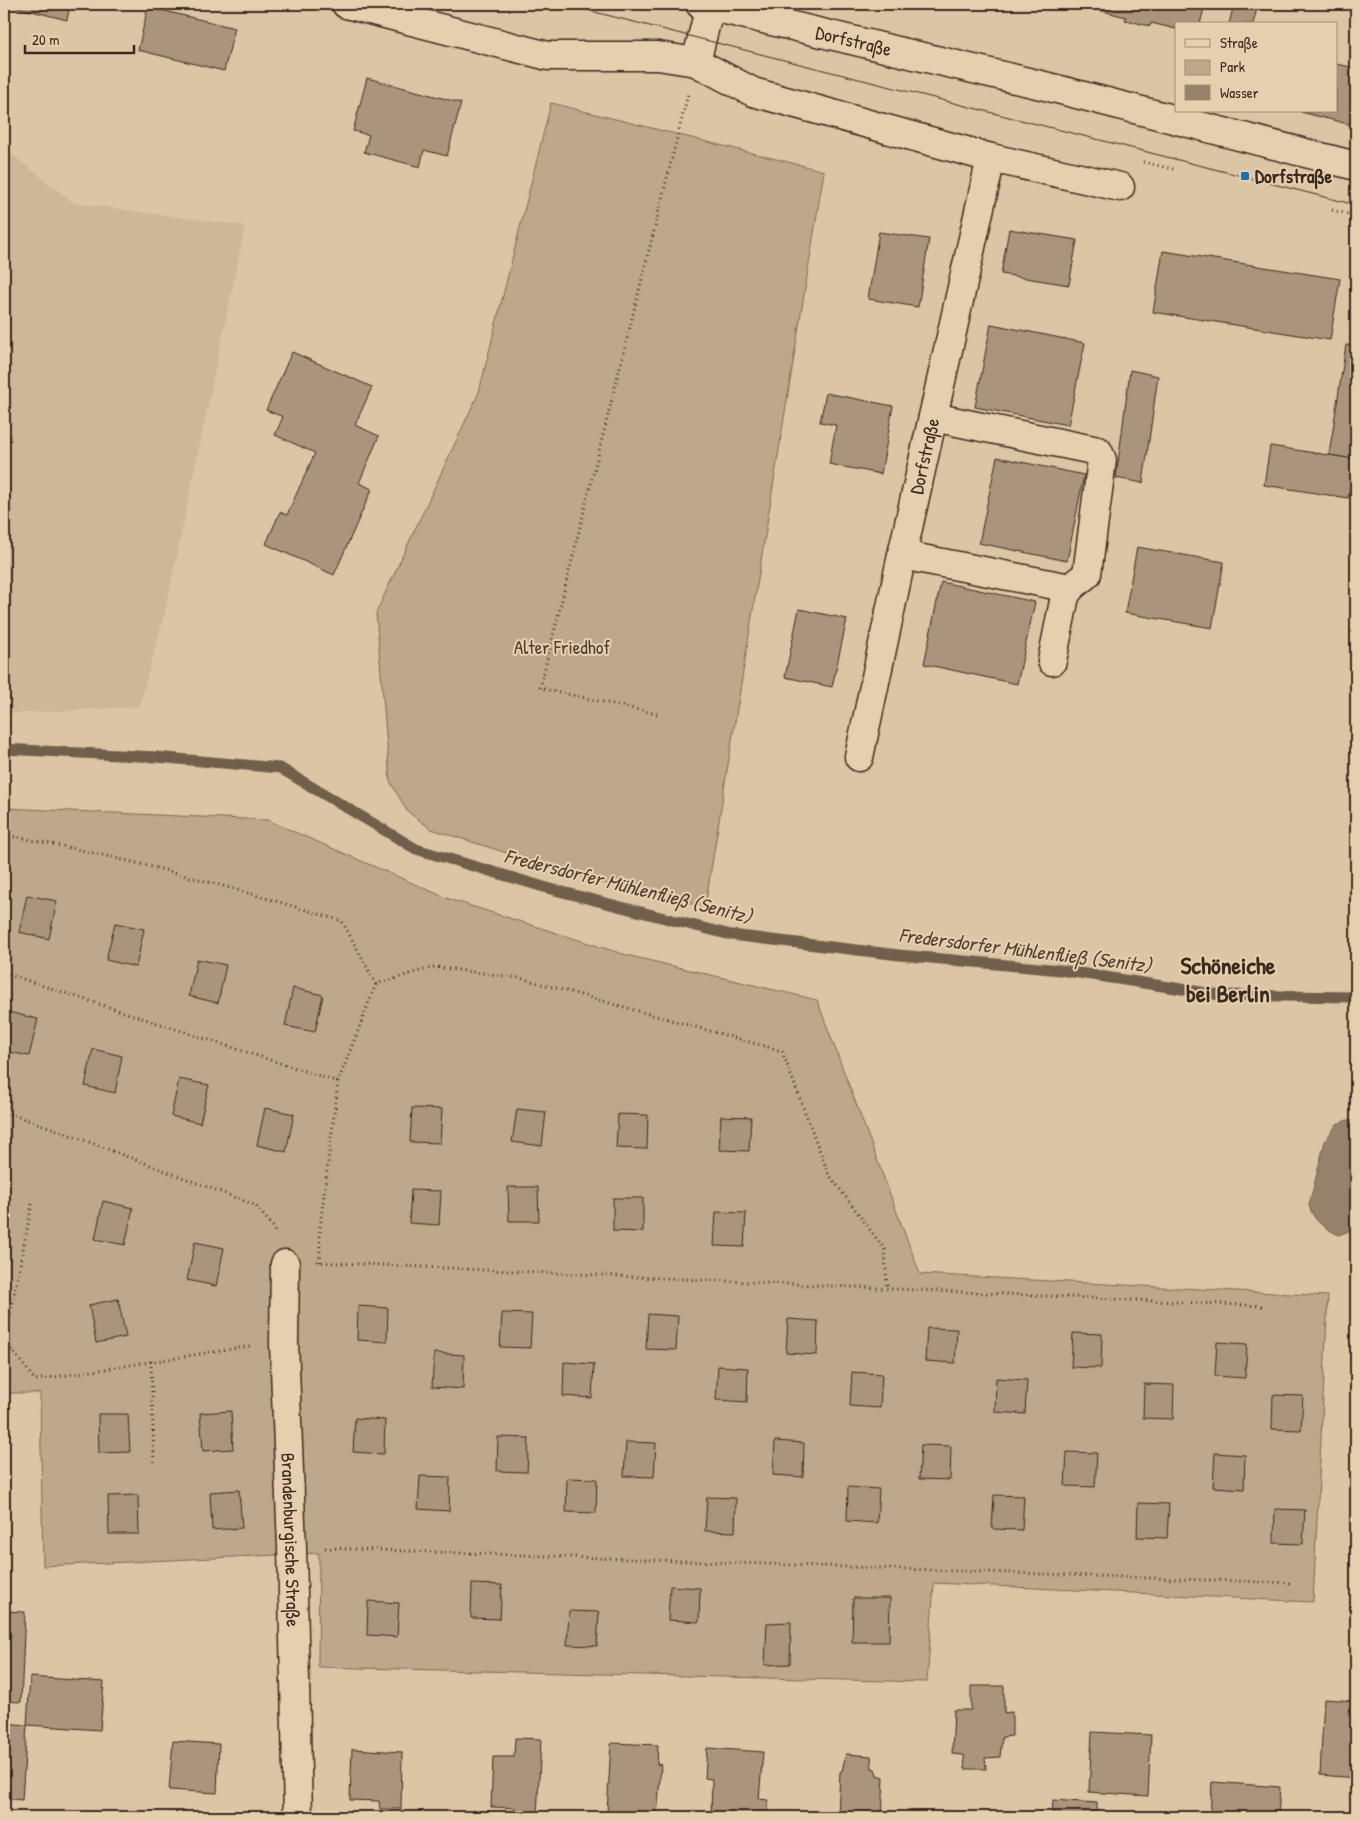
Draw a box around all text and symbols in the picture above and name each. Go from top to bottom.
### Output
street label: Dorfstraße [813,19,895,62]
scale bar [25,22,134,54]
legend [1175,22,1338,112]
text: 20 m [32,29,59,50]
text: Straße [1220,32,1258,53]
text: Park [1220,56,1245,77]
text: Wasser [1220,82,1259,103]
place label: Dorfstraße [1255,163,1332,190]
marker: Dorfstraße [1239,170,1251,182]
street label: Dorfstraße [903,415,945,496]
park label: Alter Friedhof [514,634,610,660]
water label: Fredersdorfer Mühlenfließ (Senitz) [501,842,756,931]
water label: Fredersdorfer Mühlenfließ (Senitz) [897,921,1154,980]
district label: Schöneiche bei Berlin [1181,949,1276,1009]
street label: Brandenburgische Straße [275,1452,307,1628]

